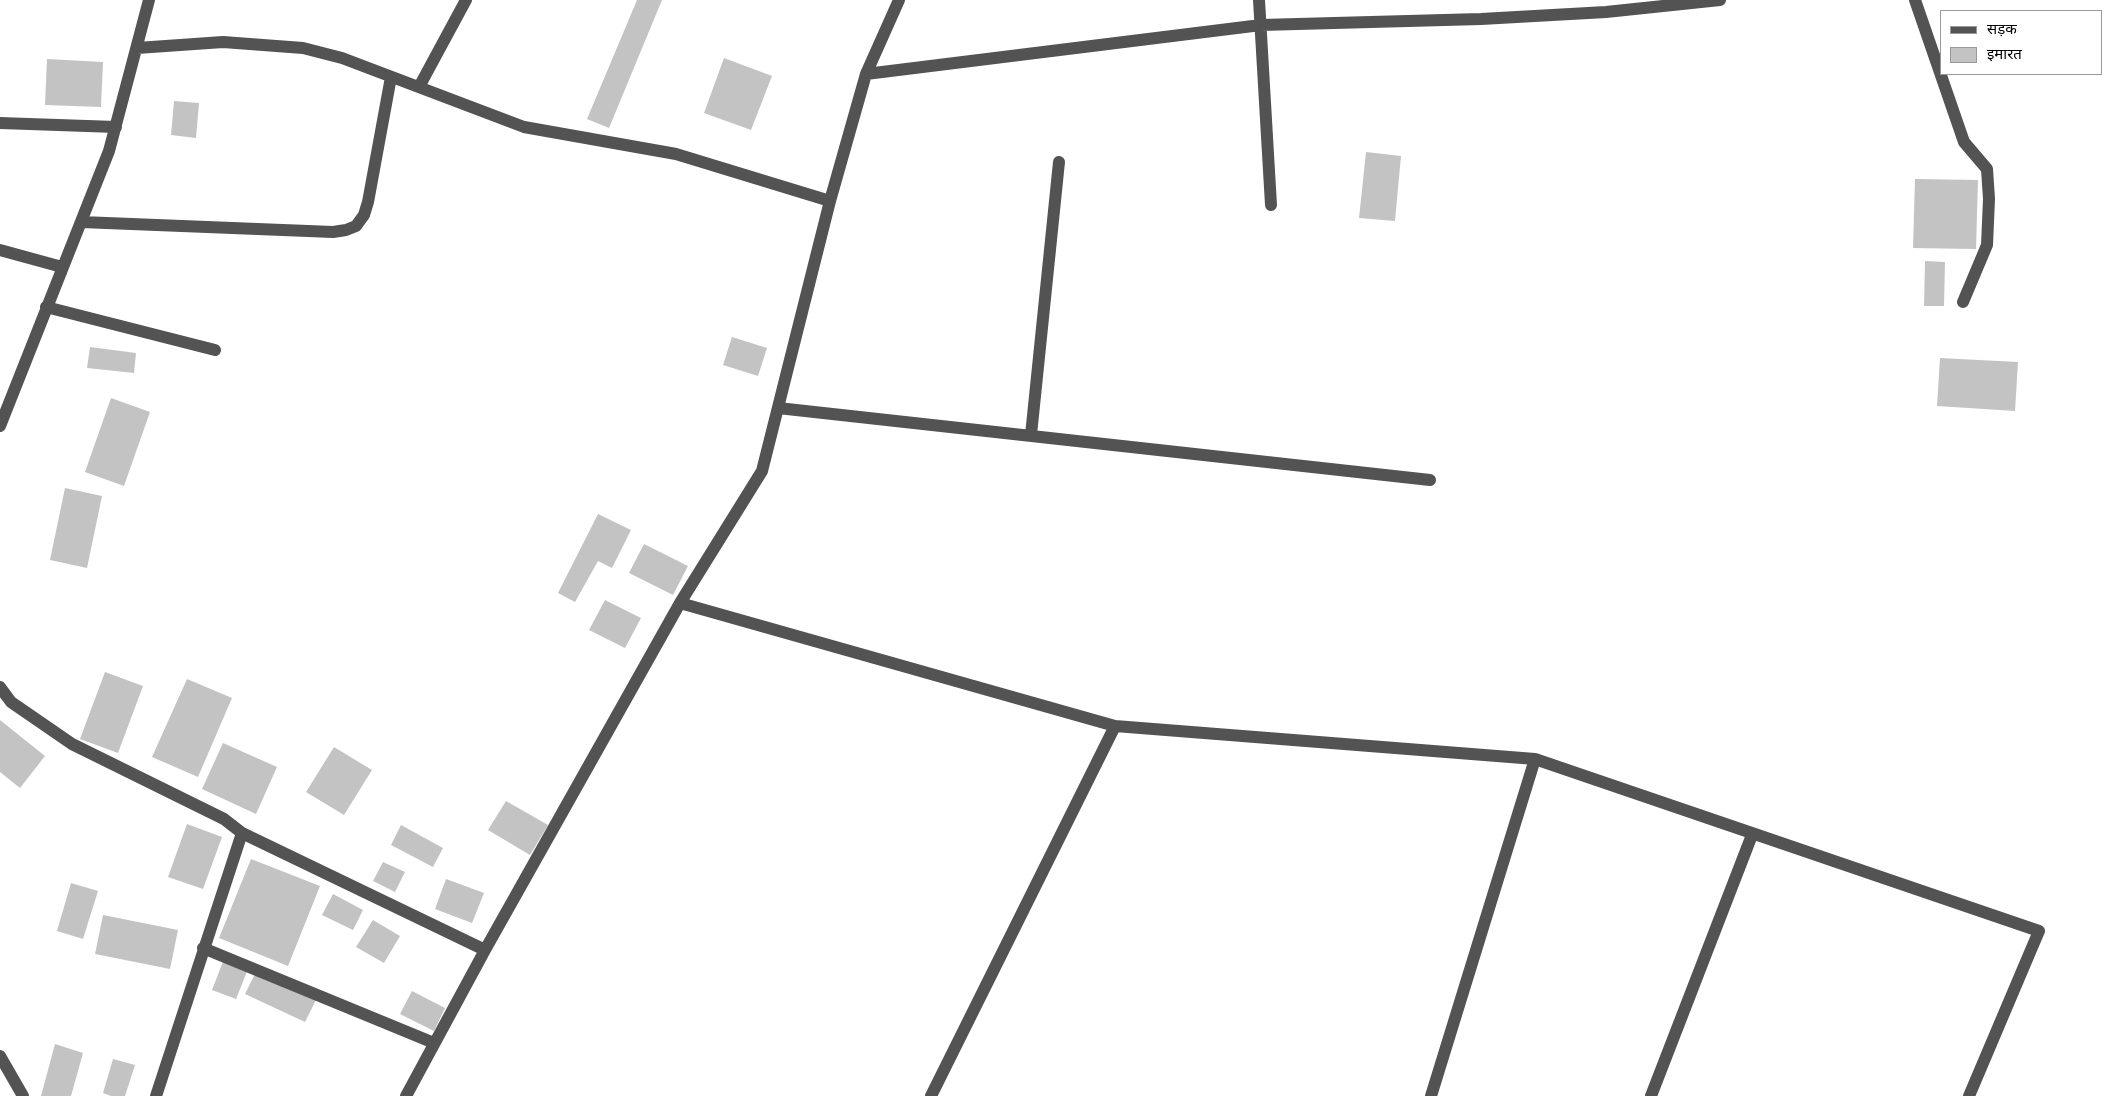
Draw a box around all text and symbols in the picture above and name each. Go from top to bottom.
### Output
legend [1940,10,2103,75]
text: सड़क [1987,20,2017,38]
text: इमारत [1987,45,2022,63]

